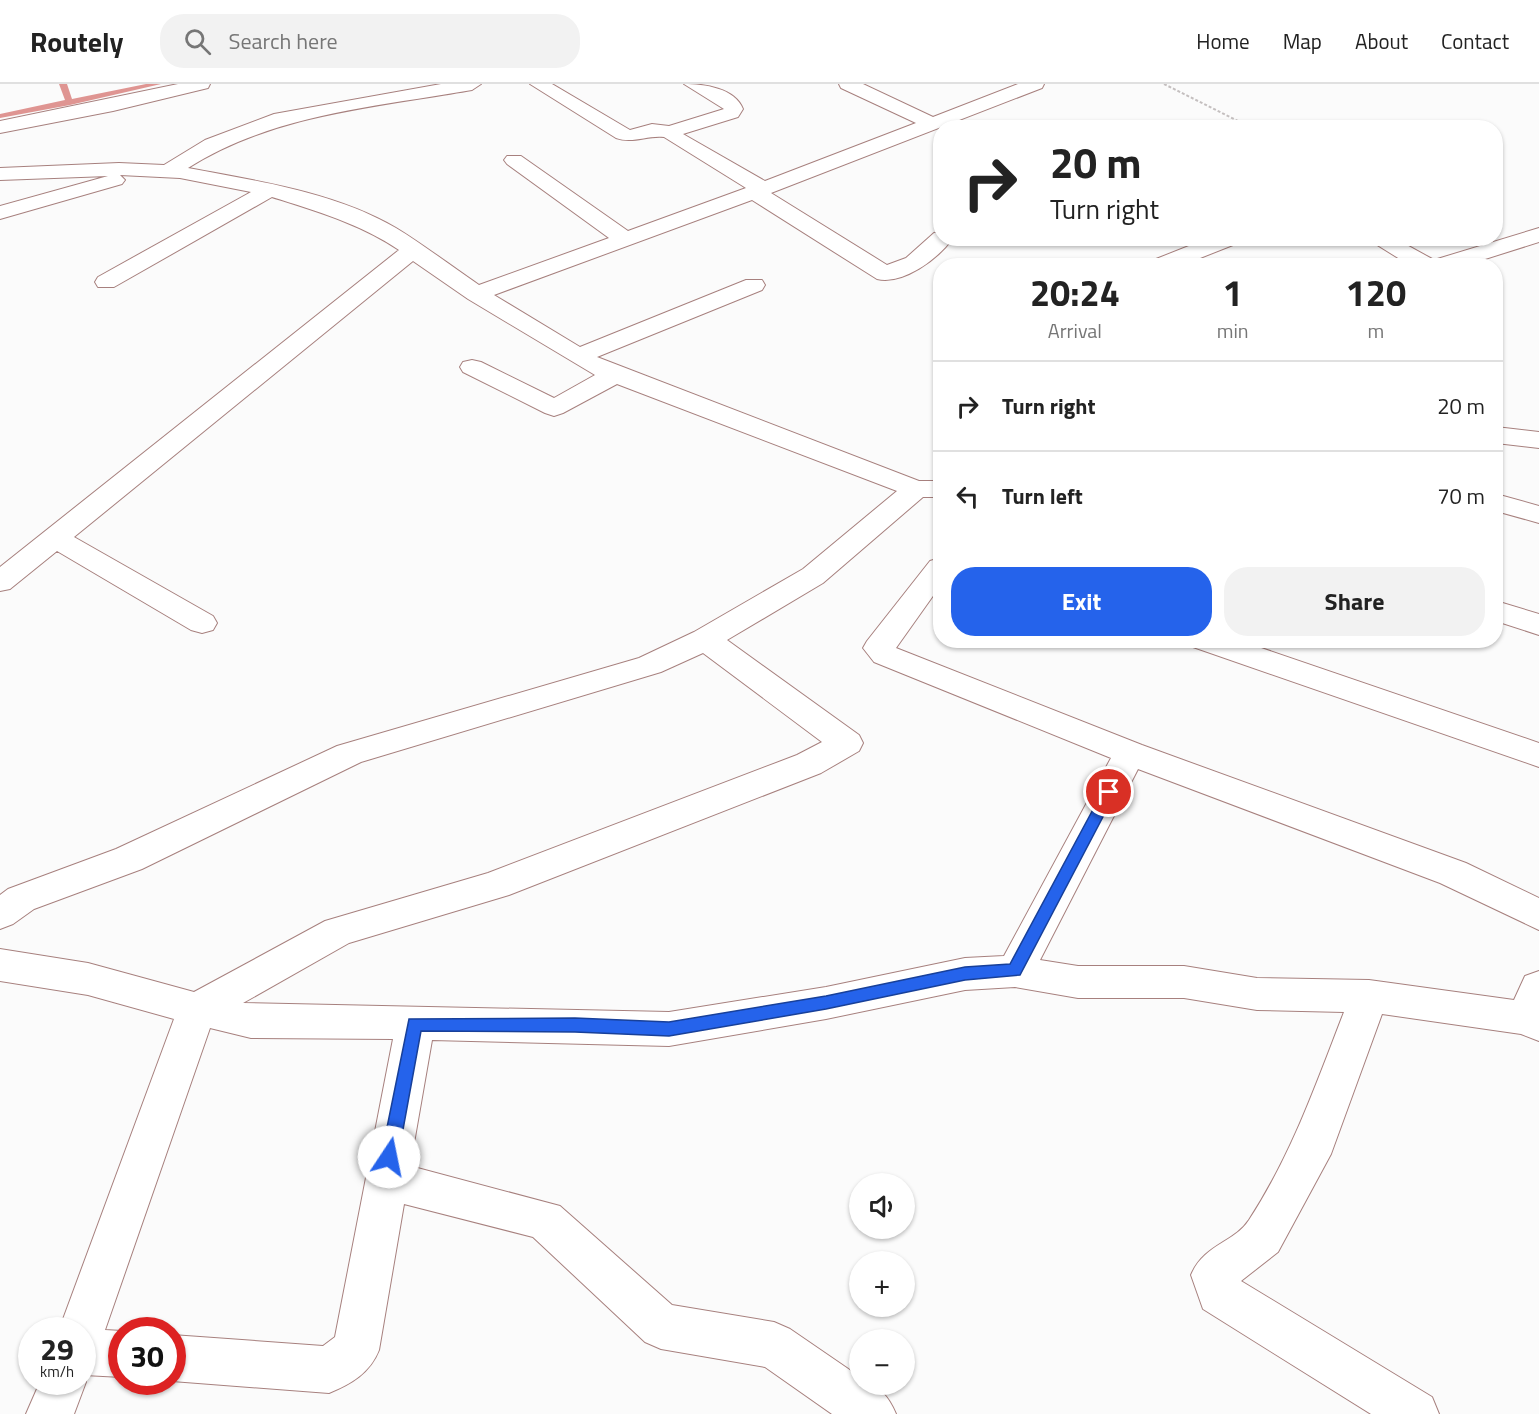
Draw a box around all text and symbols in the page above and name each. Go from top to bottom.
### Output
search box [160,14,580,68]
text: Routely [30,20,124,63]
text: Search here [229,24,338,58]
icon: search [181,25,214,58]
text: Home [1196,25,1250,57]
text: Map [1283,25,1322,57]
text: About [1355,25,1408,57]
text: Contact [1441,25,1509,57]
text: 20 m [1050,130,1142,194]
icon: right [951,144,1029,222]
text: Turn right [1050,188,1159,229]
text: 20:24 [1030,265,1120,320]
text: 1 [1223,265,1243,320]
text: 120 [1346,265,1406,320]
text: Arrival [1048,315,1102,346]
text: min [1217,315,1249,346]
text: m [1367,315,1384,346]
text: Turn right [1002,389,1096,423]
text: 20 m [1437,389,1485,423]
icon: right [951,390,984,423]
text: Turn left [1002,479,1083,513]
text: 70 m [1437,479,1485,513]
icon: left [951,480,984,513]
button: Exit [951,567,1212,636]
button: Share [1224,567,1485,636]
pin [1083,766,1134,817]
icon: arrive [1092,775,1125,808]
position arrow [357,1125,421,1189]
map controls [849,1173,915,1395]
button: sound [849,1173,915,1239]
button: + [849,1251,915,1317]
speed limit sign: 30 [108,1317,186,1395]
text: 29 [40,1326,74,1372]
button: − [849,1329,915,1395]
text: km/h [40,1360,74,1383]

